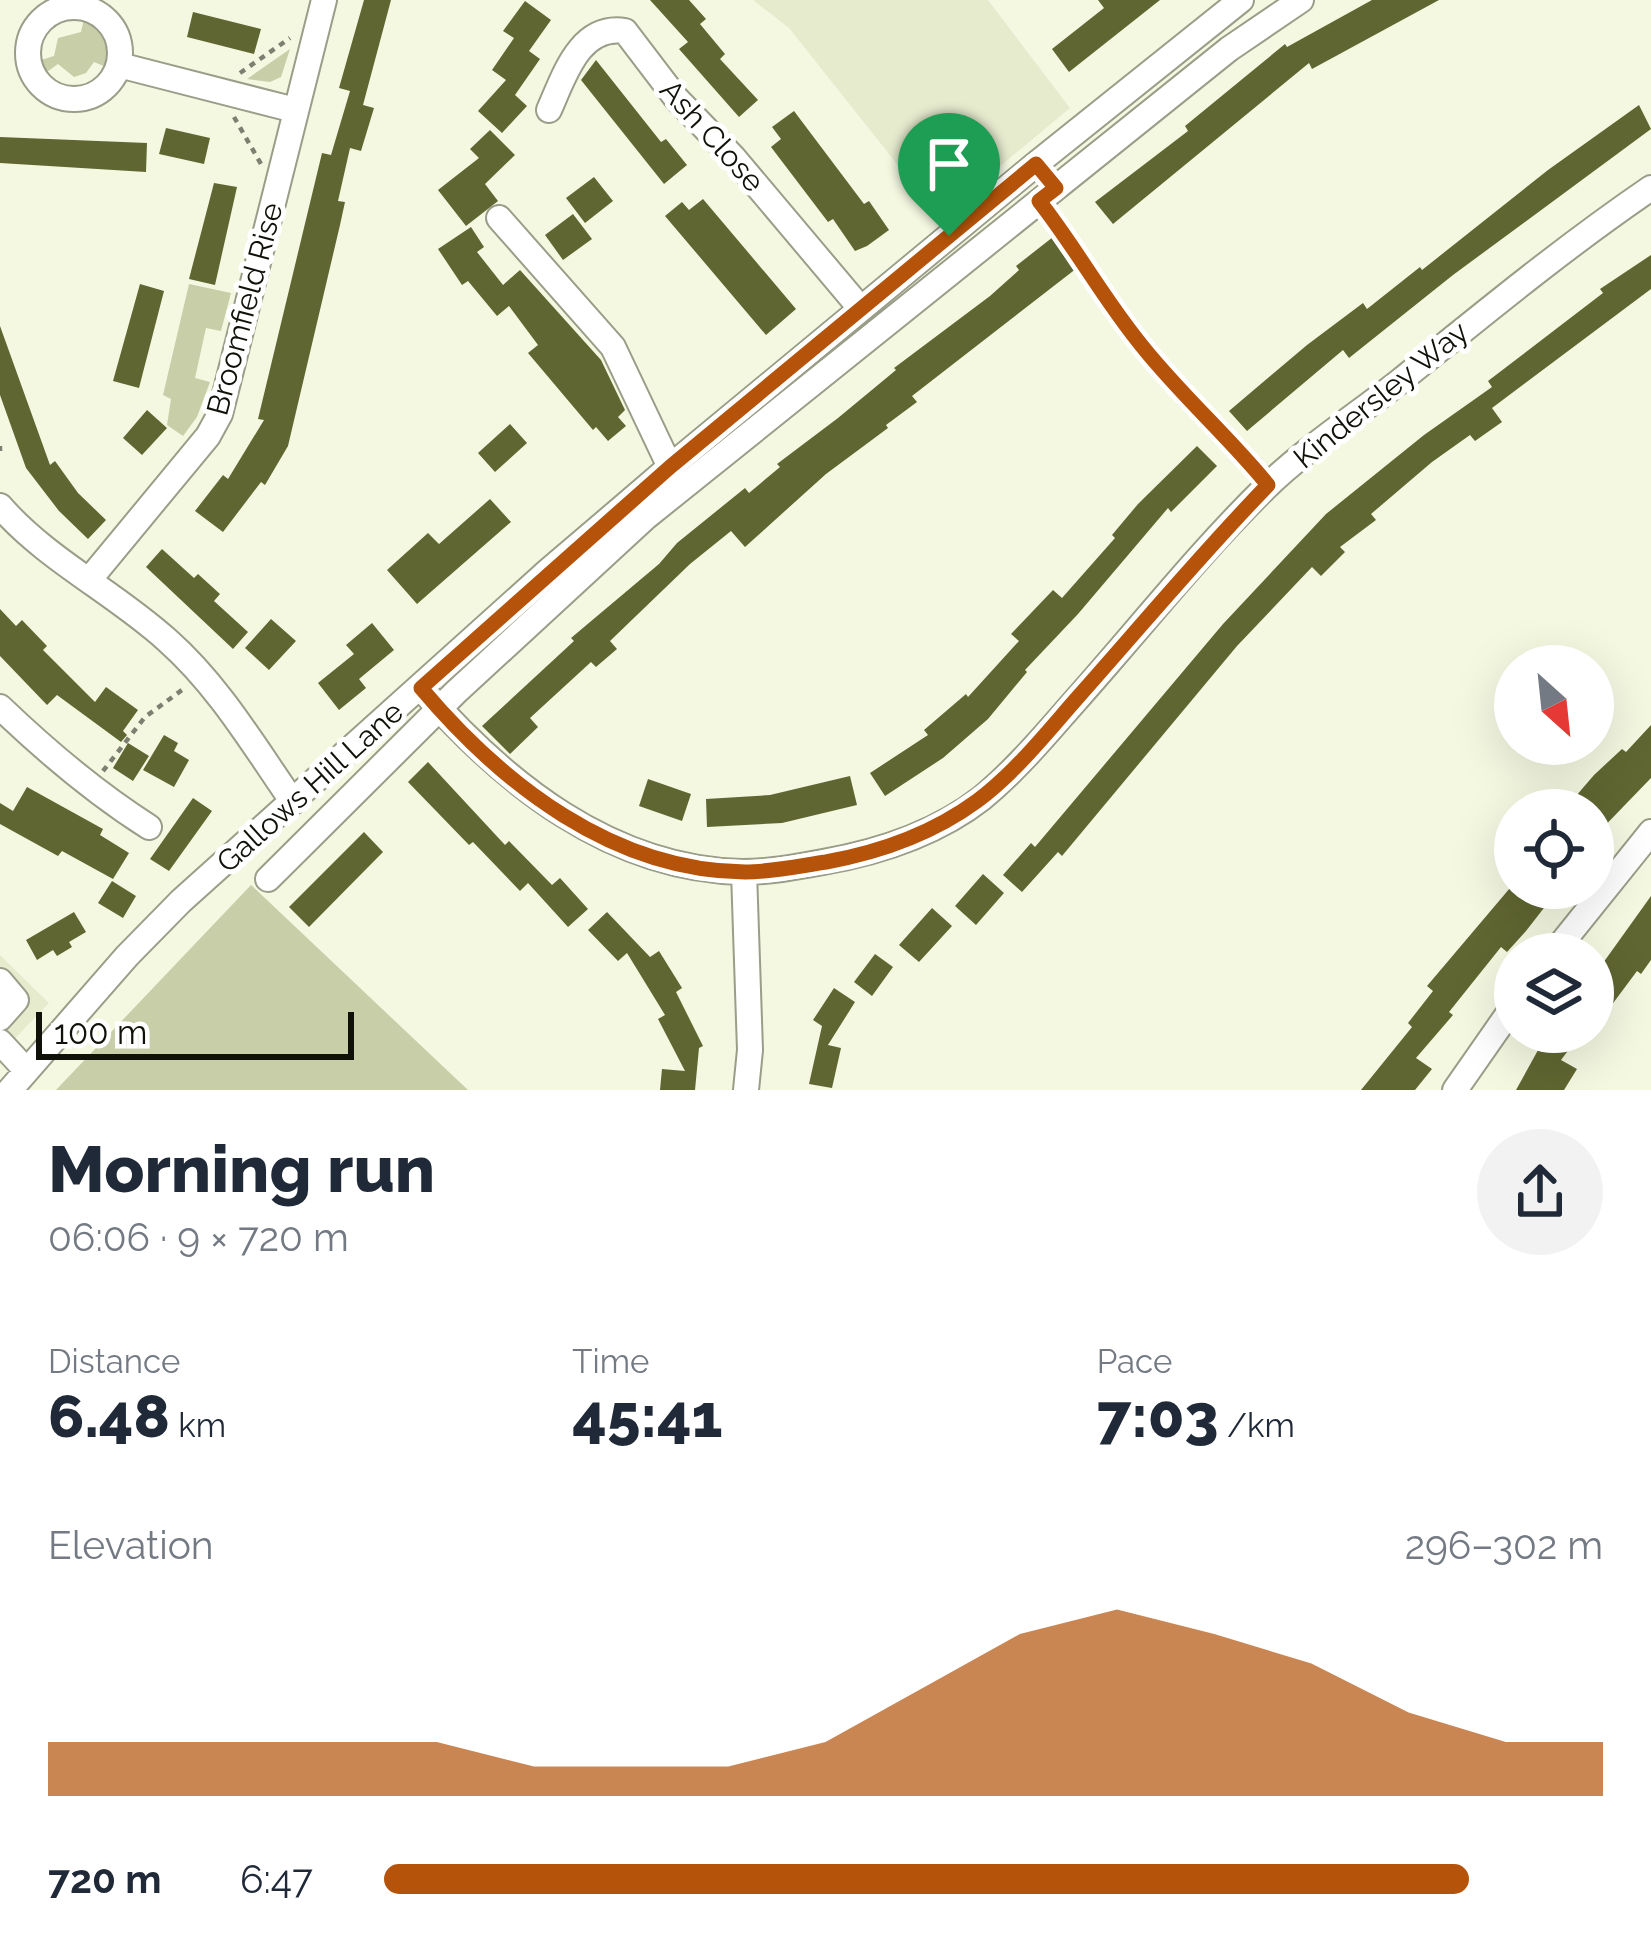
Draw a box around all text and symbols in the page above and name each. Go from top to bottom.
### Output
street label: Ash Close [653,73,772,199]
pin [898,113,1000,236]
icon: arrive [916,131,982,197]
street label: Broomfield Rise [199,199,290,419]
street label: Kindersley Way [1287,314,1475,476]
north arrow [1494,645,1614,765]
map controls [1494,645,1614,1053]
street label: Gallows Hill Lane [209,694,410,879]
button: locate [1494,789,1614,909]
button: layers [1494,933,1614,1053]
scale bar [36,1006,354,1059]
text: 100 m [54,1013,147,1052]
button: share [1477,1129,1603,1255]
text: Morning run [48,1130,435,1207]
text: 06:06 · 9 × 720 m [48,1214,349,1260]
text: Distance [48,1342,180,1381]
text: Time [572,1342,649,1381]
text: Pace [1097,1342,1172,1381]
text: 6.48 [48,1381,170,1451]
text: 45:41 [572,1381,723,1451]
text: 7:03 [1097,1381,1219,1451]
text: km [170,1406,226,1445]
text: /km [1219,1406,1295,1445]
text: Elevation [48,1522,214,1568]
text: 296–302 m [1405,1522,1603,1568]
text: 720 m [48,1856,162,1902]
text: 6:47 [240,1856,313,1902]

